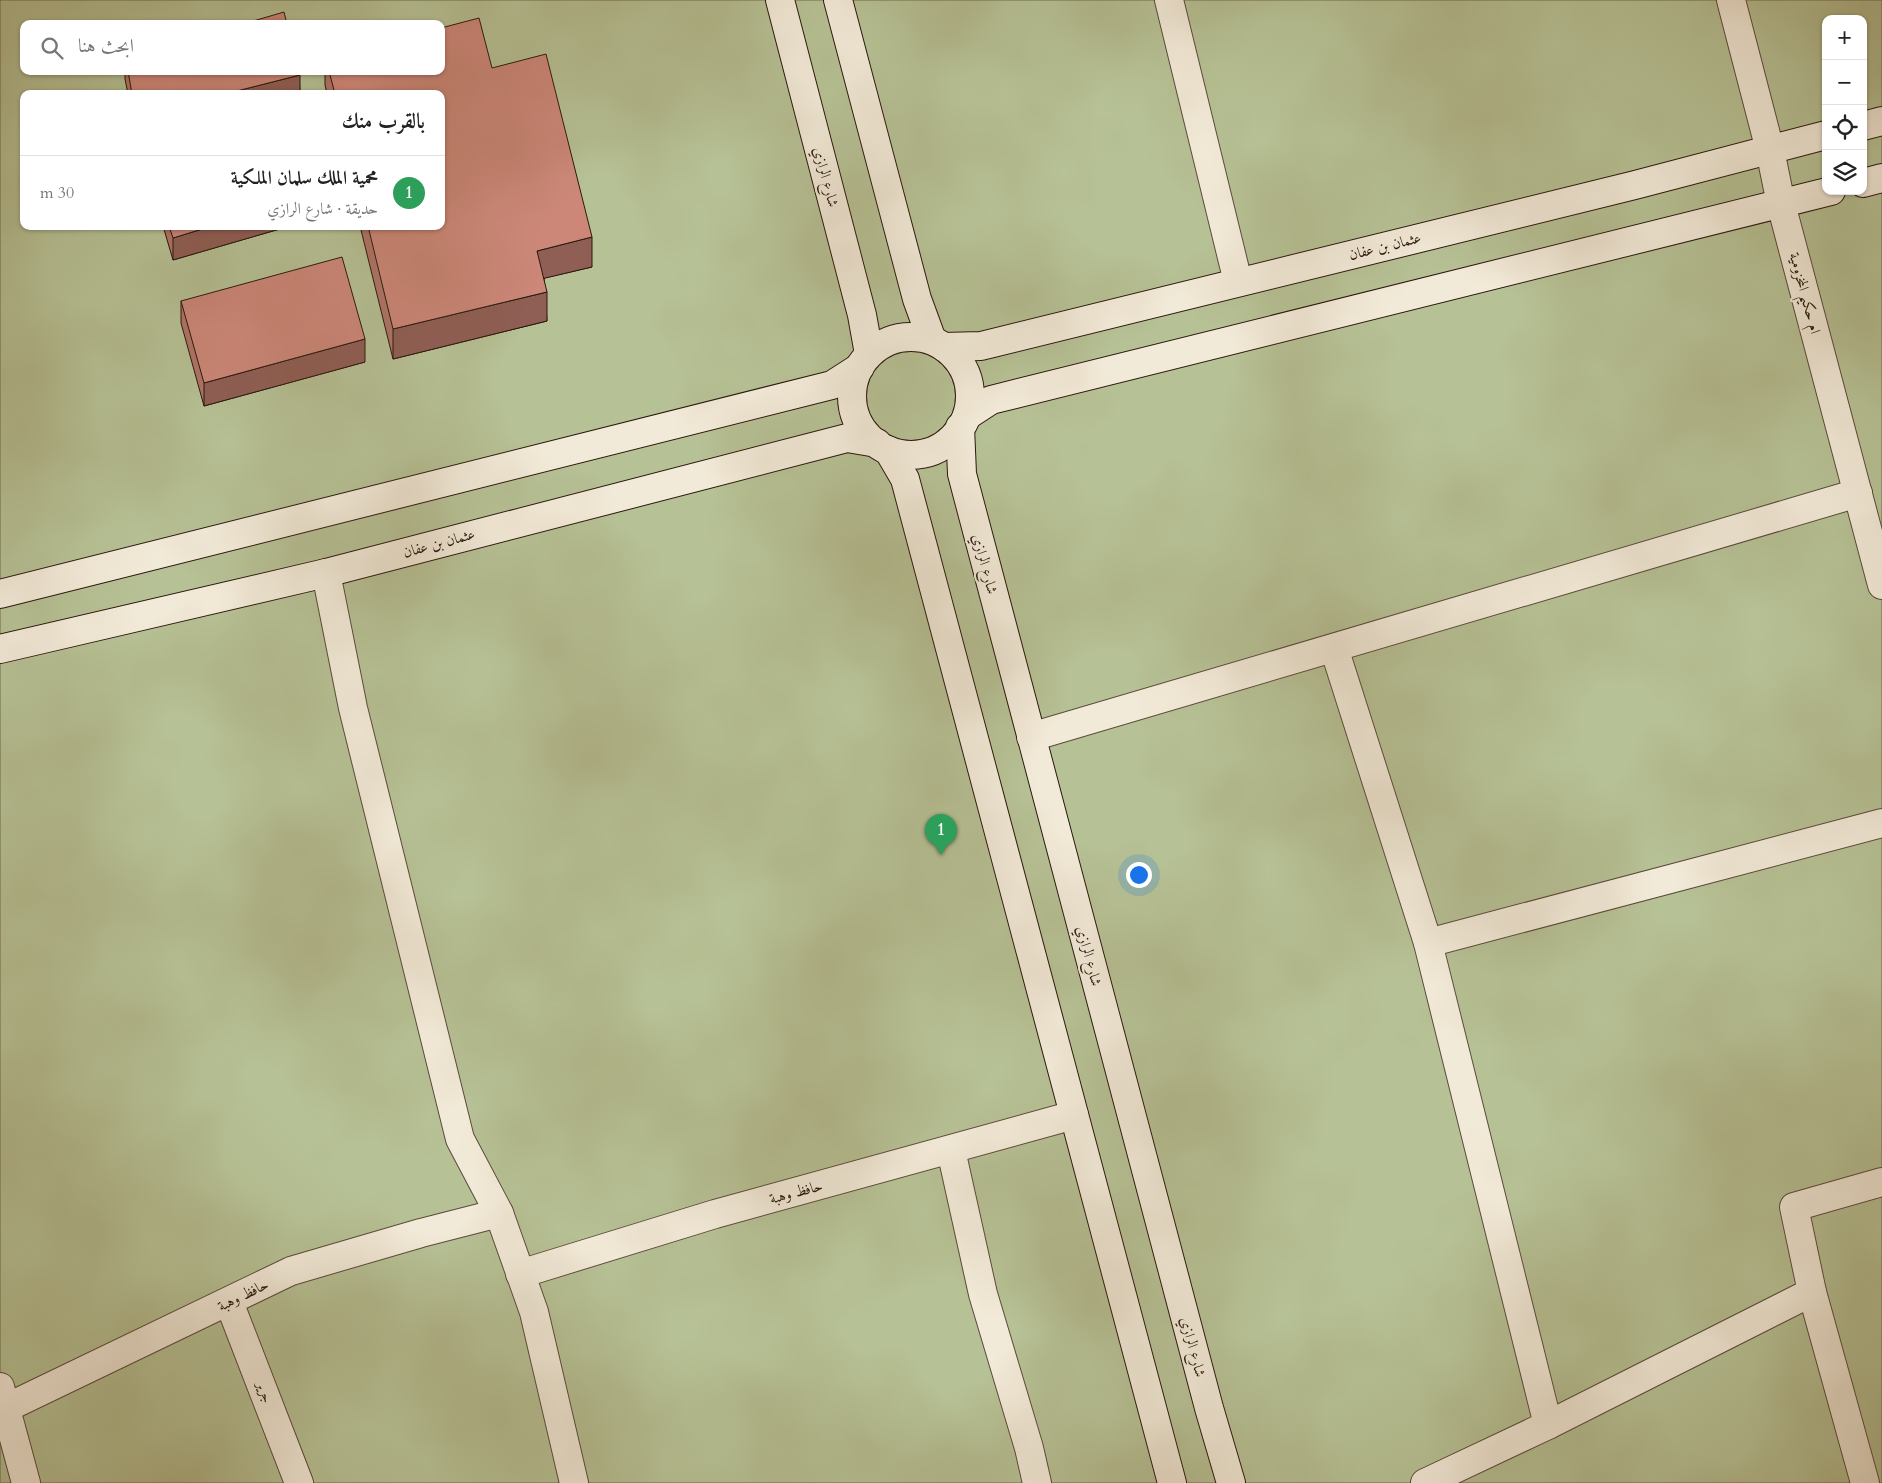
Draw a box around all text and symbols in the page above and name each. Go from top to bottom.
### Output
map controls [1822,15,1867,195]
button: + [1822,15,1867,60]
search box [20,20,445,75]
text: ابحث هنا [78,33,134,59]
icon: search [38,34,66,62]
button: − [1822,60,1867,105]
button: locate [1822,105,1867,150]
text: بالقرب منك [342,107,425,136]
street label: شارع الرازي [805,145,844,210]
button: layers [1822,150,1867,195]
text: محمية الملك سلمان الملكية [231,165,378,191]
text: 30 m [40,182,74,204]
text: 1 [405,182,413,204]
text: حديقة · شارع الرازي [267,198,378,220]
street label: عثمان بن عفان [1347,227,1423,265]
street label: ام حكيم المخزومية [1780,250,1825,337]
street label: عثمان بن عفان [401,524,477,562]
street label: شارع الرازي [964,532,1003,597]
pin: 1 [925,814,957,855]
your location [1126,862,1152,888]
street label: شارع الرازي [1068,924,1107,989]
street label: حافظ وهبة [767,1175,825,1209]
street label: حافظ وهبة [214,1274,272,1316]
street label: شارع الرازي [1172,1315,1211,1380]
street label: جرير [251,1376,278,1406]

